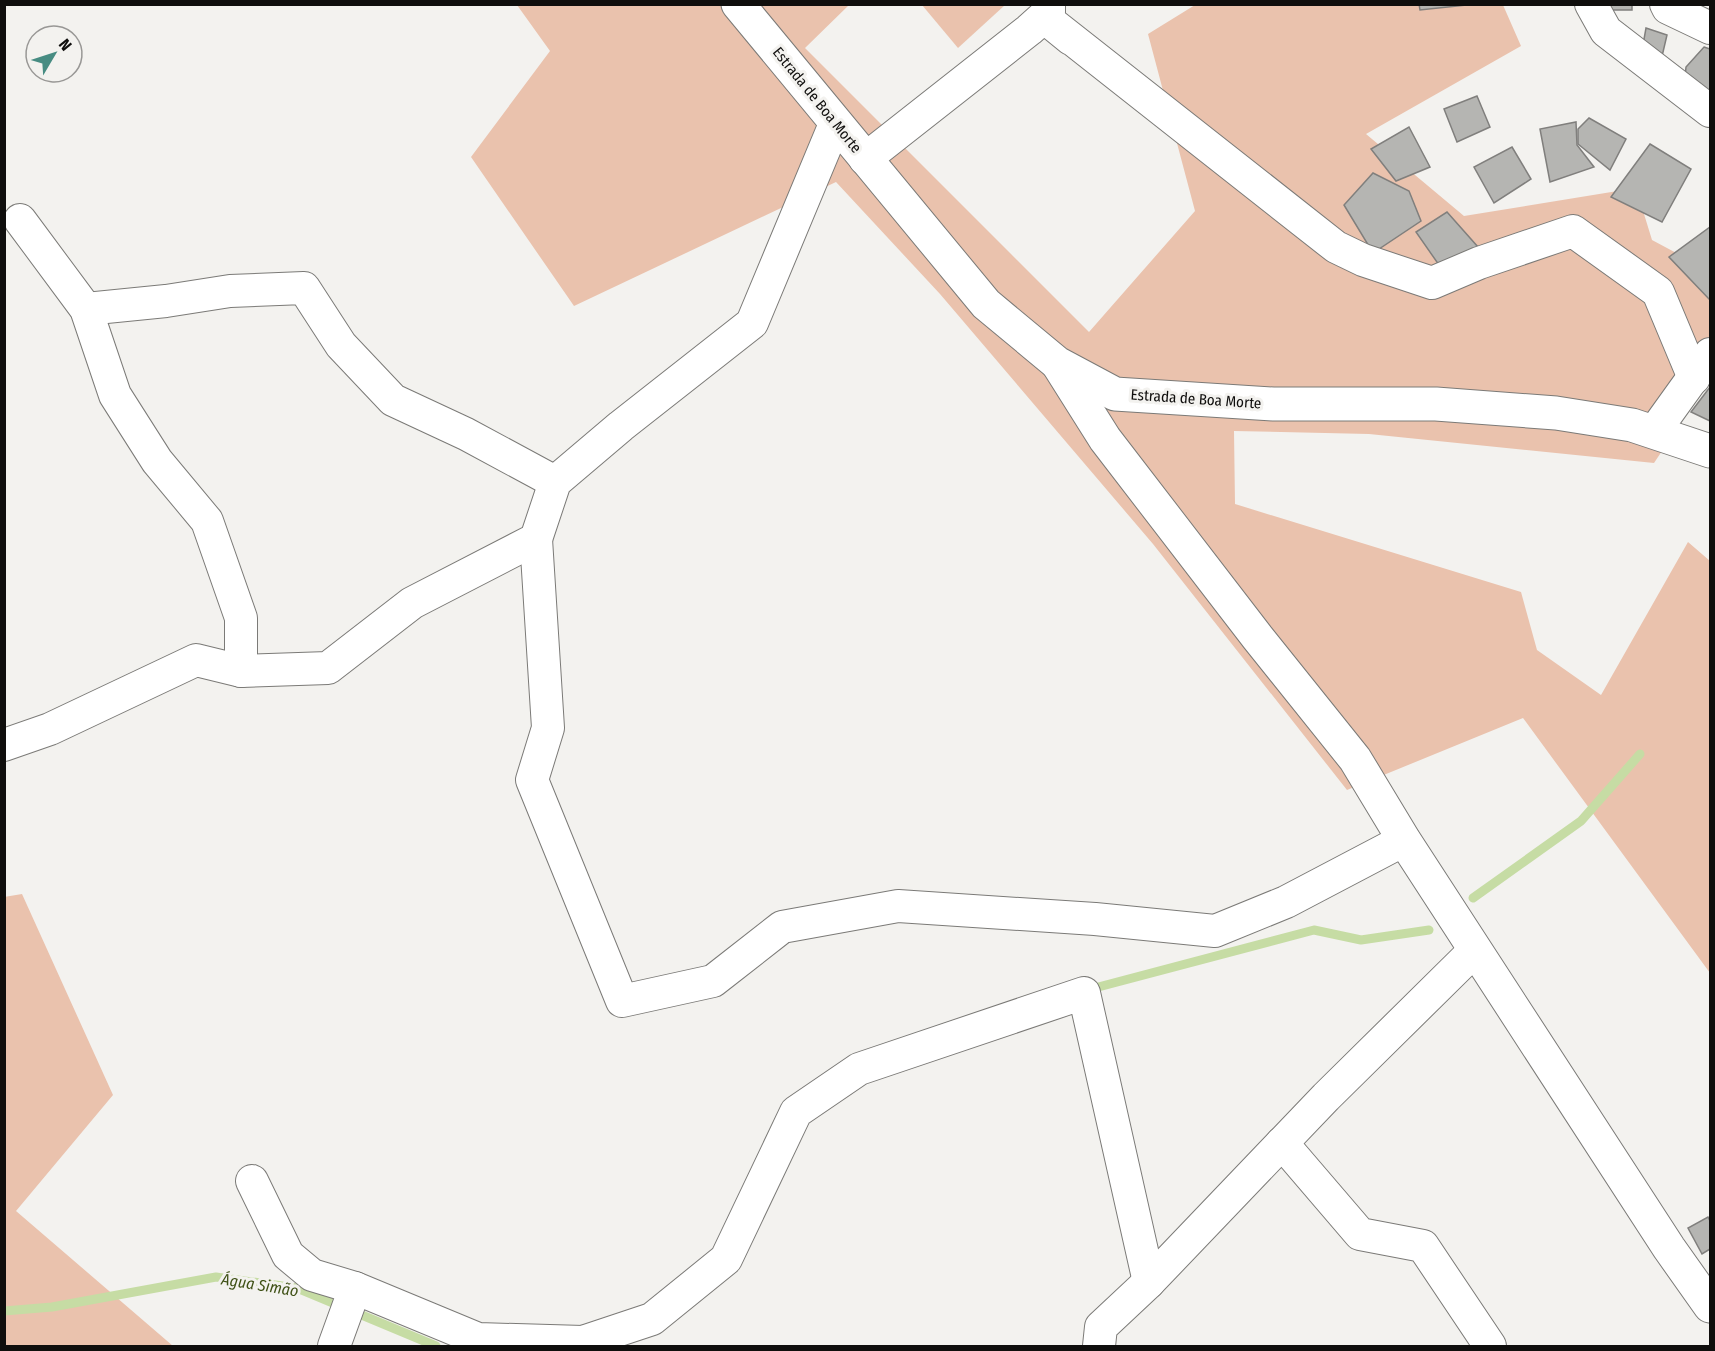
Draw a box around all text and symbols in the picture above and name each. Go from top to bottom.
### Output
north arrow [24,24,84,84]
text: N [55,35,76,55]
street label: Estrada de Boa Morte [769,43,865,157]
street label: Estrada de Boa Morte [1130,385,1262,413]
water label: Água Simão [219,1268,300,1300]

